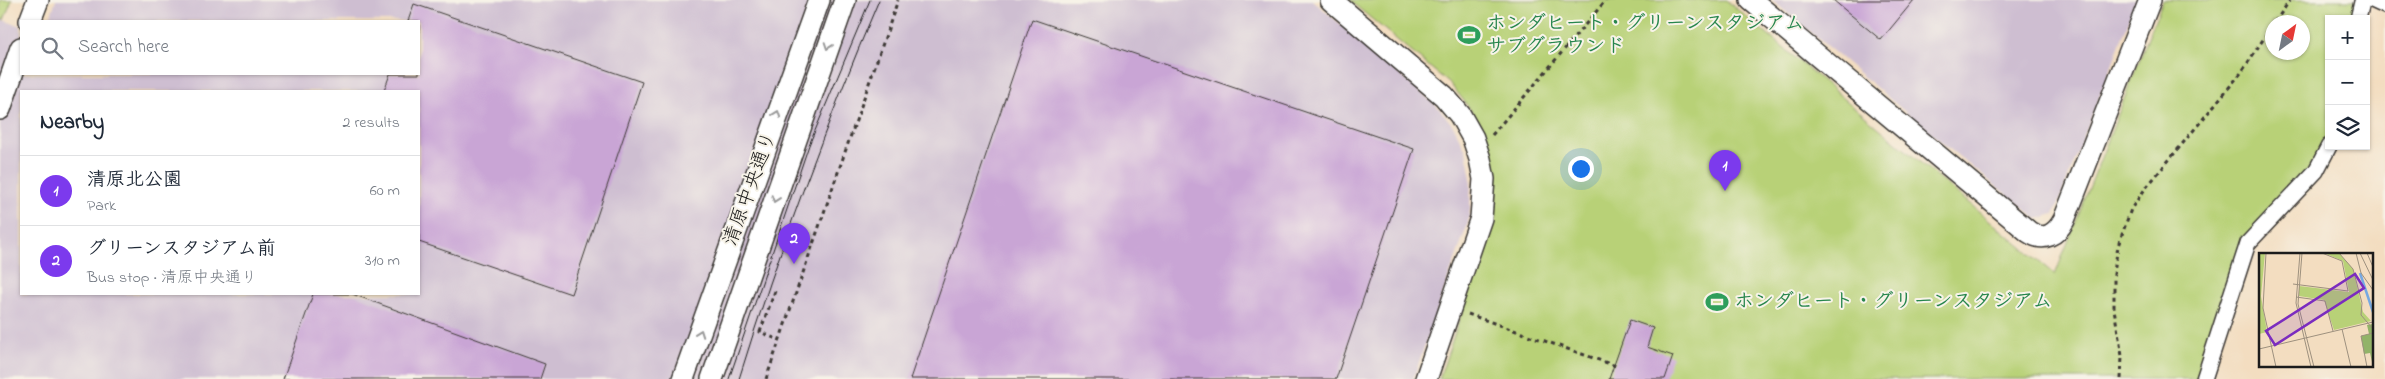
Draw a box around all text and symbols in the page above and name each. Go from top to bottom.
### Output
place label: ホンダヒート・グリーンスタジアム サブグラウンド [1486,10,1804,62]
north arrow [2265,15,2310,60]
map controls [2325,15,2370,150]
button: + [2325,15,2370,60]
search box [20,20,420,75]
sports icon: ホンダヒート・グリーンスタジアム サブグラウンド [1456,22,1482,48]
icon: search [38,34,66,62]
text: Search here [78,34,169,61]
one-way arrow [824,41,834,50]
button: − [2325,60,2370,105]
button: layers [2325,105,2370,150]
text: Nearby [40,108,104,138]
one-way arrow [771,110,781,119]
text: 2 results [342,111,400,135]
street label: 清原中央通り [717,128,785,250]
pin: 1 [1709,150,1741,191]
your location [1568,156,1594,182]
text: 清原北公園 [87,167,182,194]
text: 1 [53,179,59,203]
text: 60 m [370,179,400,203]
text: Park [87,194,116,218]
one-way arrow [771,194,781,203]
pin: 2 [778,223,810,264]
text: グリーンスタジアム前 [87,236,276,263]
text: 2 [52,249,60,273]
text: 310 m [365,249,400,273]
inset map [2259,253,2372,366]
text: Bus stop · 清原中央通り [87,266,257,290]
place label: ホンダヒート・グリーンスタジアム [1734,288,2052,317]
sports icon: ホンダヒート・グリーンスタジアム [1704,289,1730,315]
one-way arrow [694,329,704,338]

